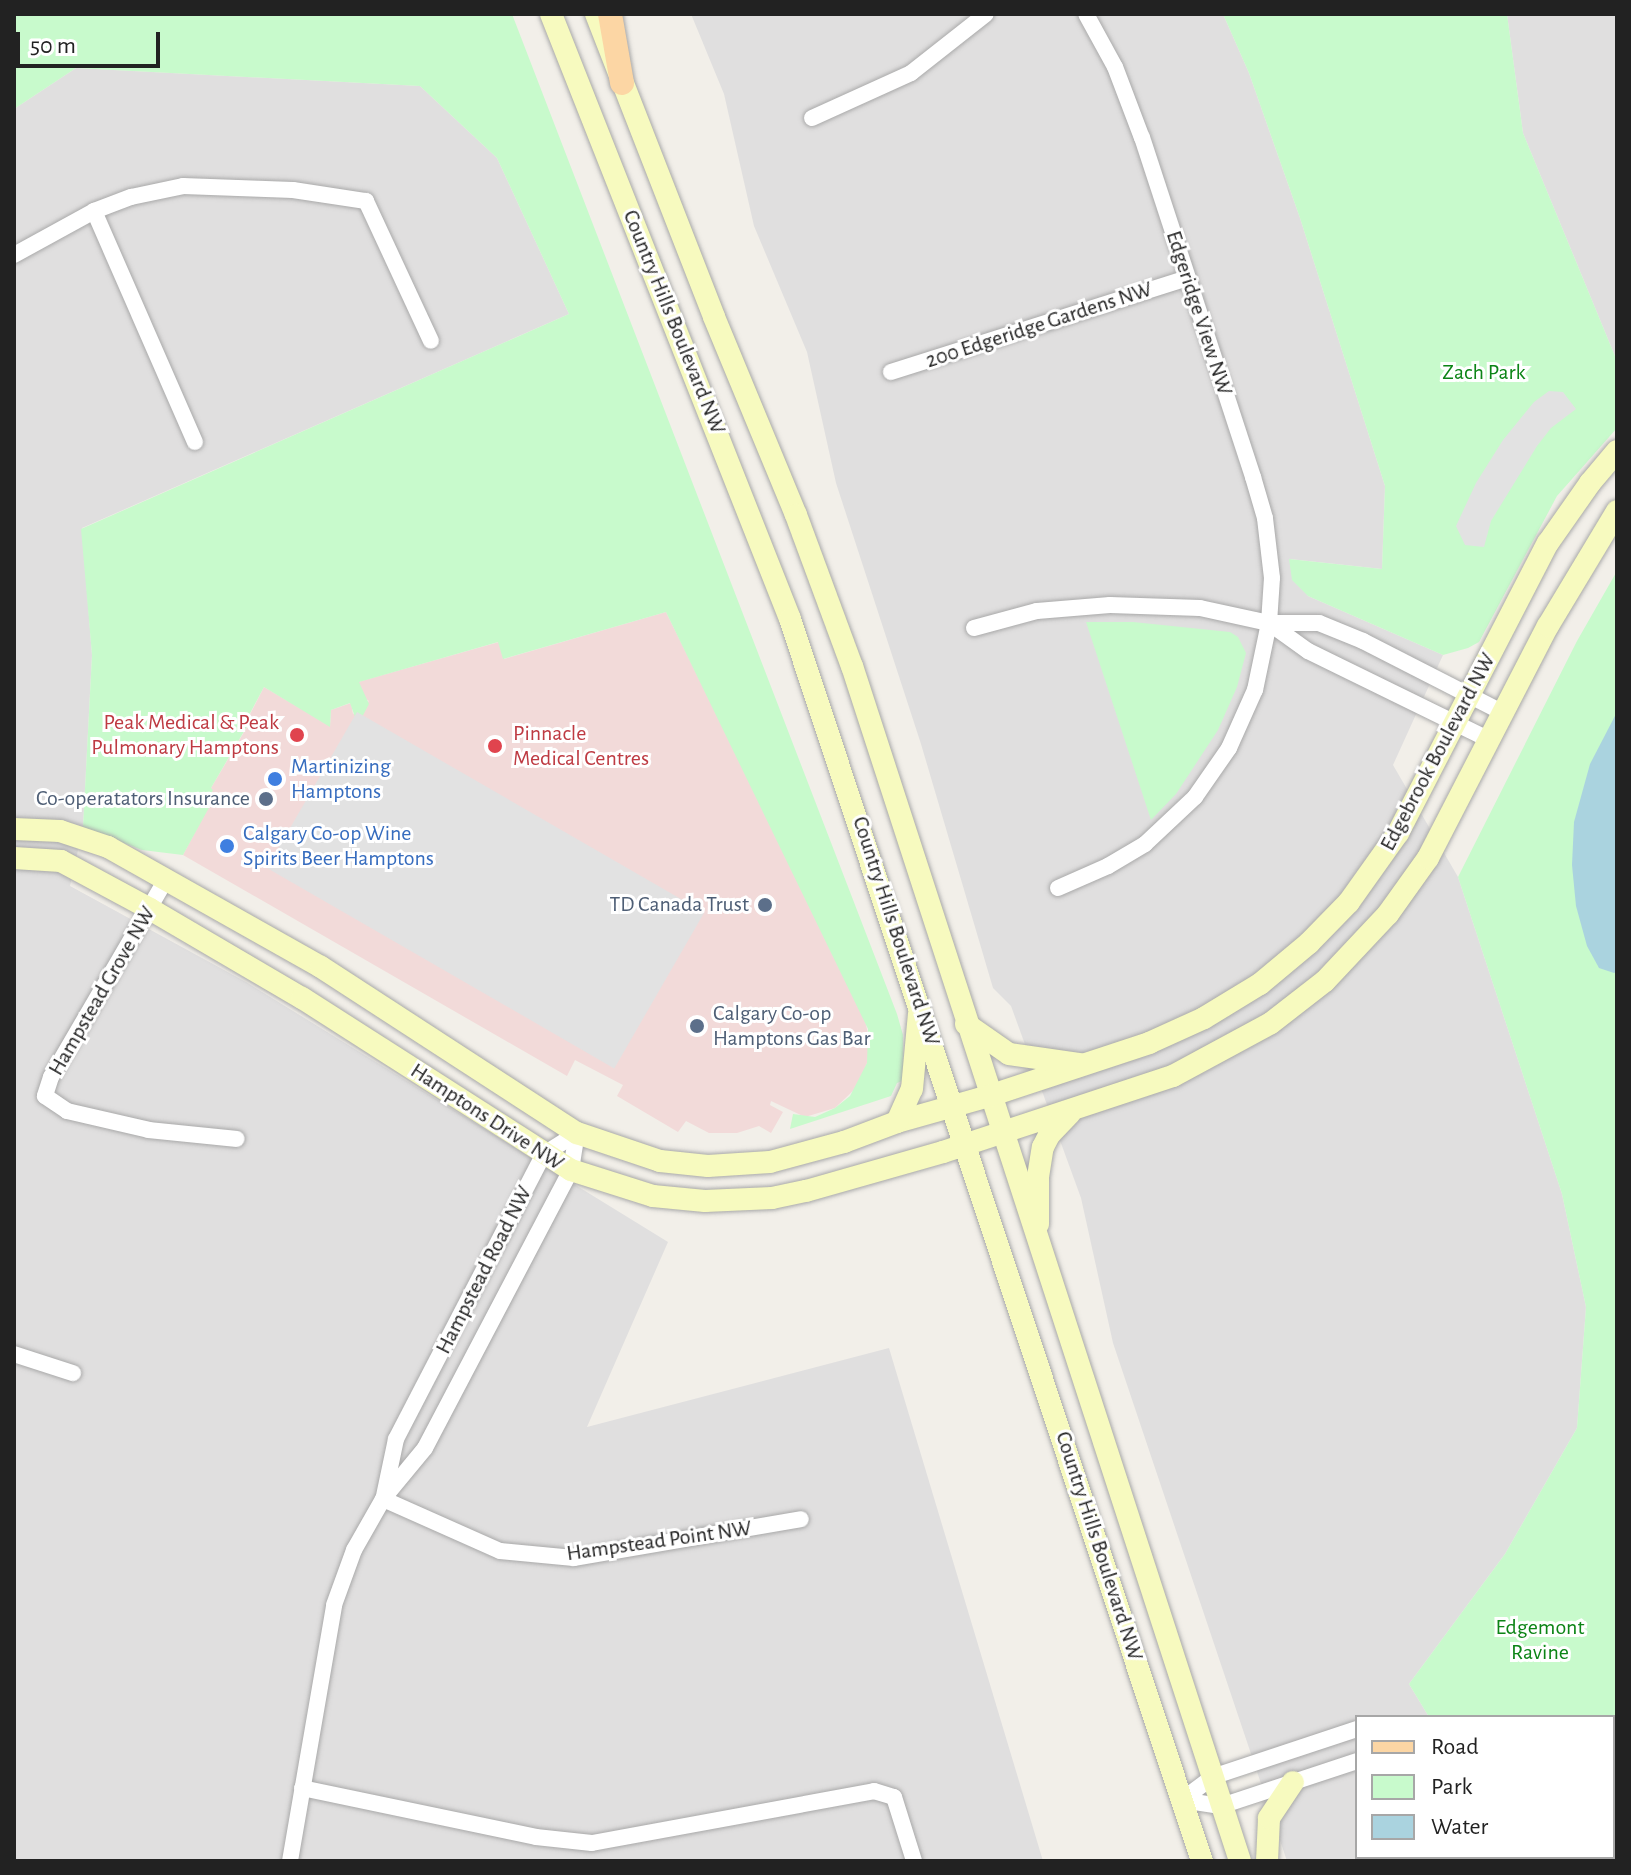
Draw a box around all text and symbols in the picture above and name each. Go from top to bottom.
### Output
scale bar [20,16,164,66]
text: 50 m [30,34,76,58]
street label: Country Hills Boulevard NW [617,206,731,438]
street label: Edgeridge View NW [1160,227,1238,399]
street label: 200 Edgeridge Gardens NW [922,276,1156,374]
park label: Zach Park [1442,360,1526,386]
street label: Edgebrook Boulevard NW [1375,649,1501,855]
place label: Peak Medical & Peak Pulmonary Hamptons [91,709,279,760]
place label: Pinnacle Medical Centres [513,720,649,772]
marker: Peak Medical & Peak Pulmonary Hamptons [286,724,308,746]
marker: Pinnacle Medical Centres [484,735,506,757]
place label: Martinizing Hamptons [291,753,391,804]
marker: Martinizing Hamptons [266,770,284,788]
place label: Co-operatators Insurance [36,786,250,812]
marker: Co-operatators Insurance [257,790,275,808]
street label: Country Hills Boulevard NW [847,813,945,1049]
place label: Calgary Co-op Wine Spirits Beer Hamptons [243,820,434,872]
marker: Calgary Co-op Wine Spirits Beer Hamptons [218,837,236,855]
place label: TD Canada Trust [609,892,749,918]
marker: TD Canada Trust [756,896,774,914]
street label: Hampstead Grove NW [43,902,161,1080]
place label: Calgary Co-op Hamptons Gas Bar [713,1000,871,1052]
marker: Calgary Co-op Hamptons Gas Bar [688,1017,706,1035]
street label: Hamptons Drive NW [405,1058,569,1176]
street label: Hampstead Road NW [430,1182,538,1358]
street label: Country Hills Boulevard NW [1050,1428,1148,1664]
street label: Hampstead Point NW [565,1515,753,1567]
park label: Edgemont Ravine [1496,1614,1584,1666]
legend [1355,1715,1615,1859]
text: Road [1431,1735,1479,1759]
text: Park [1431,1775,1472,1799]
text: Water [1431,1815,1488,1839]

